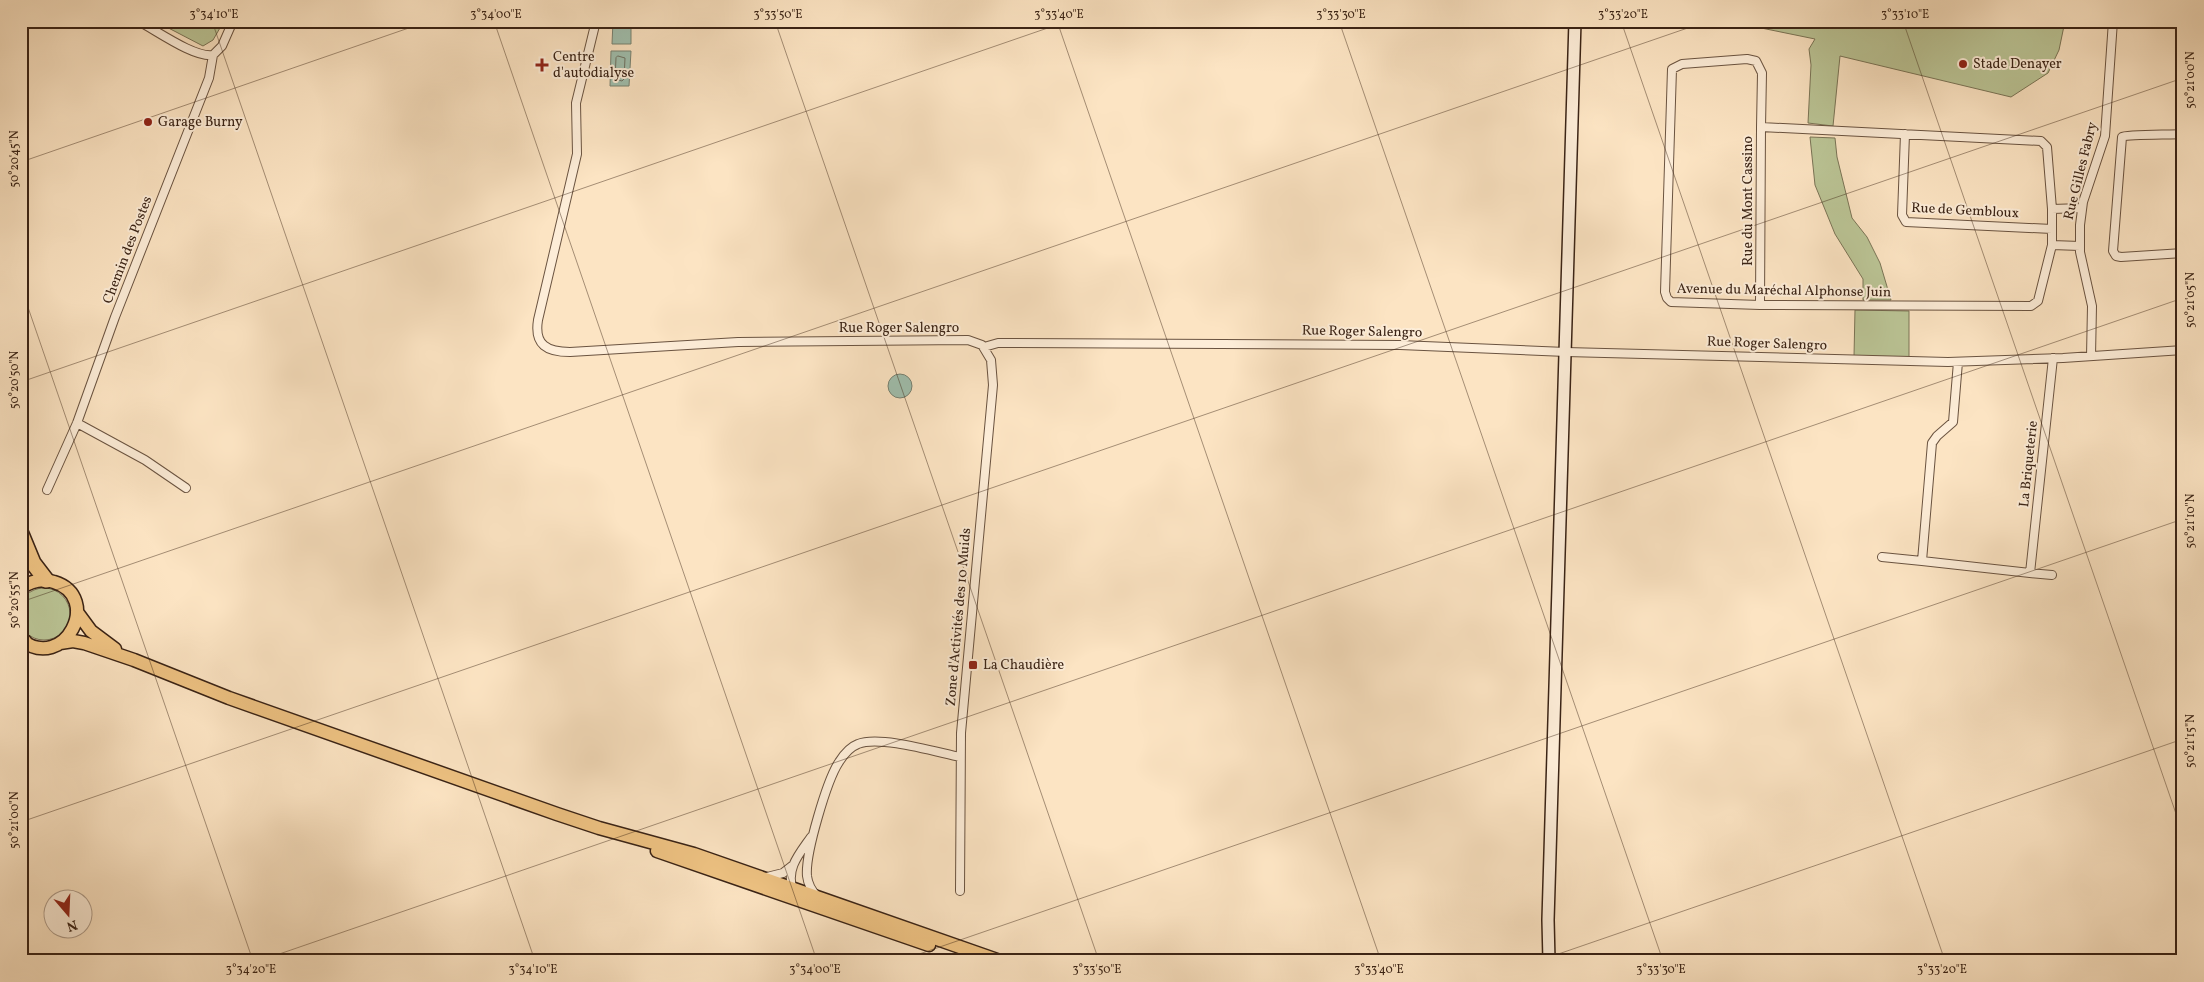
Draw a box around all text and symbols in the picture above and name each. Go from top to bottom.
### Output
text: 3°34'10"E [190,7,238,23]
text: 3°34'00"E [470,7,522,23]
text: 3°33'50"E [753,7,803,23]
text: 3°33'40"E [1034,7,1084,23]
text: 3°33'30"E [1316,7,1366,23]
text: 3°33'20"E [1598,7,1648,23]
text: 3°33'10"E [1881,7,1929,23]
place label: Centre d'autodialyse [553,48,635,83]
text: 50°21'00"N [2183,51,2199,109]
place label: Stade Denayer [1973,55,2062,74]
marker: Centre d'autodialyse [535,58,549,72]
marker: Stade Denayer [1957,58,1969,70]
place label: Garage Burny [158,113,243,132]
marker: Garage Burny [142,116,154,128]
street label: Rue Gilles Fabry [2060,120,2102,222]
text: 50°20'45"N [7,130,23,188]
street label: Rue du Mont Cassino [1739,136,1758,266]
street label: Chemin des Postes [99,193,157,307]
street label: Rue de Gembloux [1911,199,2019,223]
text: 50°21'05"N [2183,272,2199,328]
street label: Avenue du Maréchal Alphonse Juin [1677,280,1891,302]
street label: Rue Roger Salengro [839,319,959,338]
street label: Rue Roger Salengro [1302,321,1422,343]
street label: Rue Roger Salengro [1706,332,1828,356]
text: 50°20'50"N [7,351,23,409]
street label: La Briqueterie [2015,420,2043,508]
text: 50°21'10"N [2183,493,2199,549]
street label: Zone d'Activités des 10 Muids [942,527,976,707]
text: 50°20'55"N [7,571,23,629]
place label: La Chaudière [983,656,1065,675]
marker: La Chaudière [967,659,979,671]
text: 50°21'15"N [2183,714,2199,768]
text: 50°21'00"N [7,791,23,849]
north arrow [42,890,92,940]
text: N [64,914,80,936]
text: 3°34'20"E [226,962,276,978]
text: 3°34'10"E [509,962,557,978]
text: 3°34'00"E [789,962,841,978]
text: 3°33'50"E [1072,962,1122,978]
text: 3°33'40"E [1354,962,1404,978]
text: 3°33'30"E [1636,962,1686,978]
text: 3°33'20"E [1917,962,1967,978]

